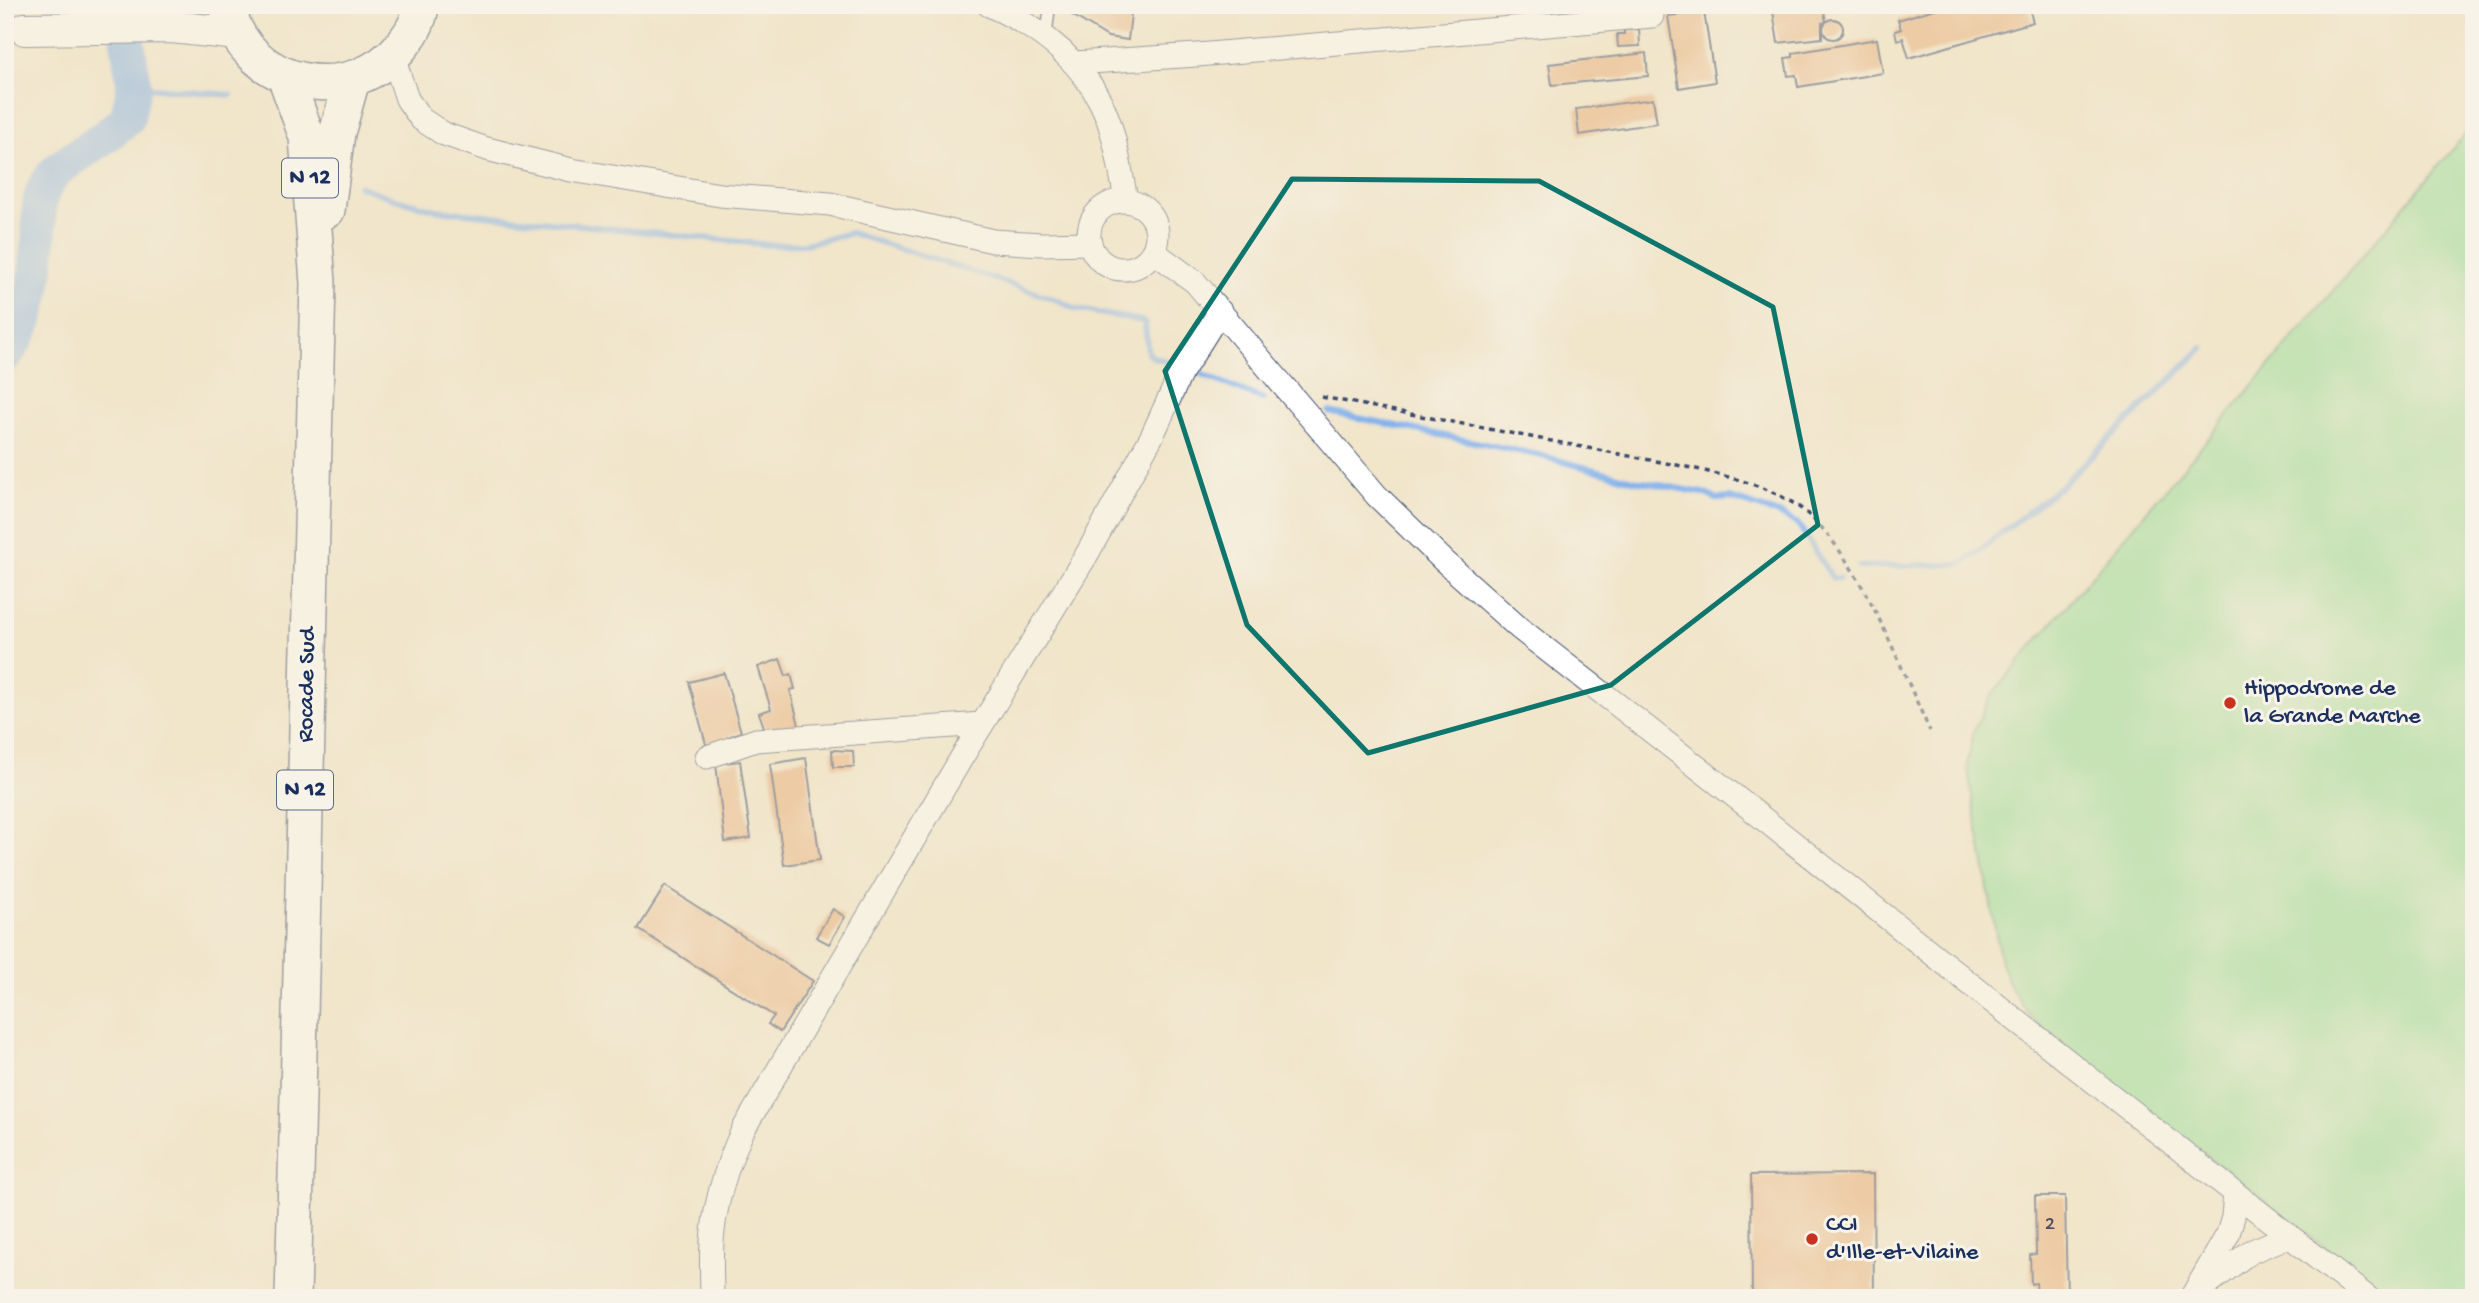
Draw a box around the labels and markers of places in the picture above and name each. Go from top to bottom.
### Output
place label: Hippodrome de la Grande Marche [2244,675,2421,732]
marker: Hippodrome de la Grande Marche [2222,695,2238,711]
place label: CCI d'Ille-et-Vilaine [1826,1211,1979,1268]
marker: CCI d'Ille-et-Vilaine [1804,1231,1820,1247]

